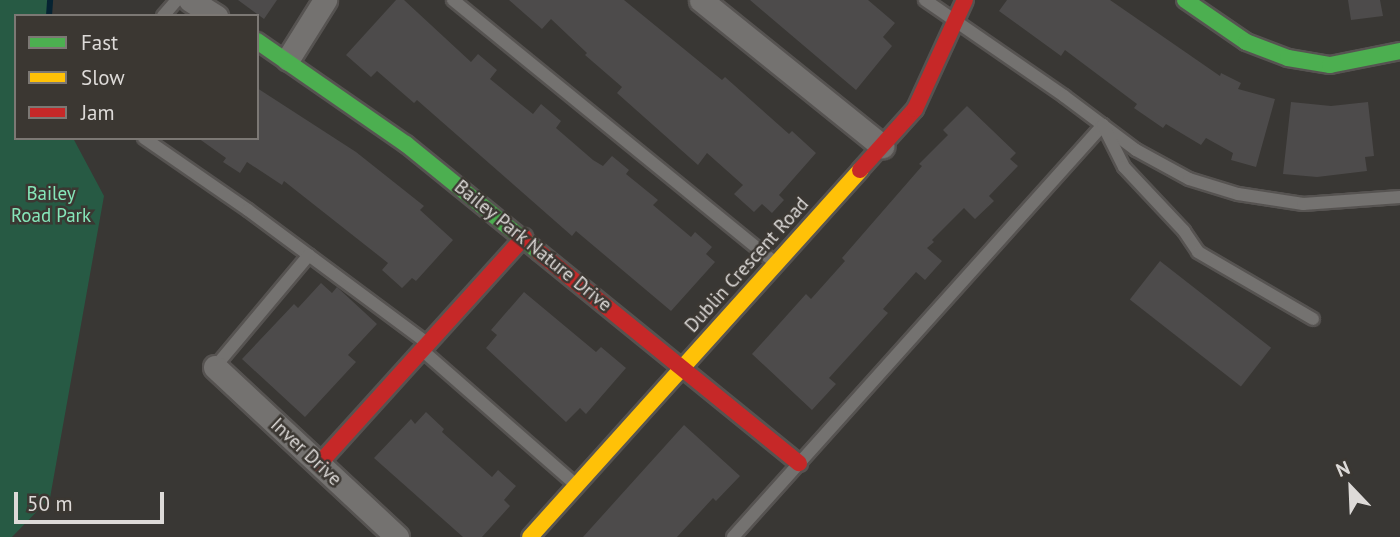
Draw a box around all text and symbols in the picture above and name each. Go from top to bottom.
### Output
legend [14,14,259,140]
text: Fast [81,29,118,56]
text: Slow [81,64,125,91]
text: Jam [81,99,115,126]
street label: Bailey Park Nature Drive [449,175,617,317]
park label: Bailey Road Park [11,183,91,227]
street label: Dublin Crescent Road [680,193,814,337]
street label: Inver Drive [266,413,346,491]
north arrow [1316,453,1386,523]
text: N [1332,455,1353,482]
scale bar [18,477,168,522]
text: 50 m [27,490,73,517]

